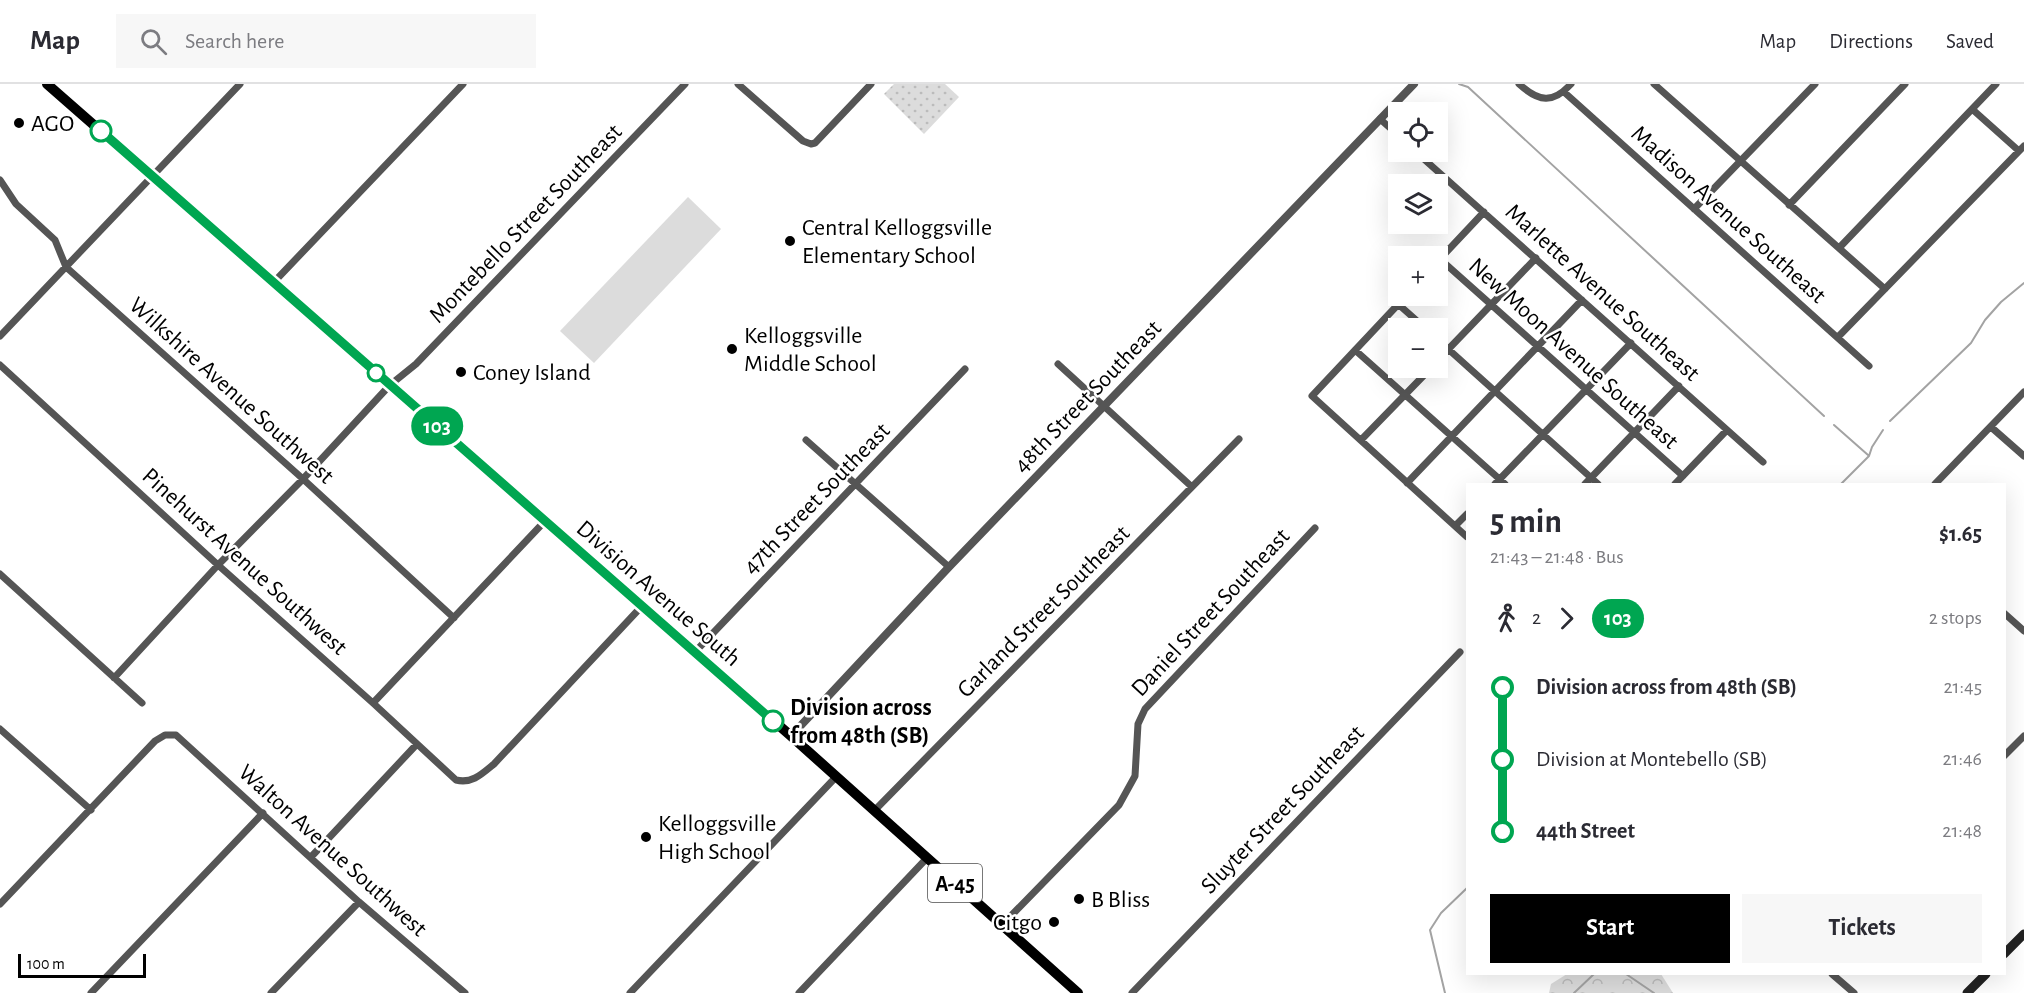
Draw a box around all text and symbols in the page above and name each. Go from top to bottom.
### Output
search box [116,14,536,68]
icon: search [137,25,170,58]
text: Map [30,27,80,55]
text: Search here [185,30,284,52]
text: Map [1760,31,1796,52]
text: Directions [1829,31,1913,52]
text: Saved [1946,31,1994,52]
map controls [1388,102,1448,378]
button: locate [1388,102,1448,162]
place label: AGO [31,112,74,136]
marker: AGO [12,116,26,130]
street label: Montebello Street Southeast [425,119,627,328]
unlabelled marker [90,120,112,142]
street label: Madison Avenue Southeast [1627,121,1830,308]
button: layers [1388,174,1448,234]
street label: Marlette Avenue Southeast [1501,200,1704,386]
place label: Central Kelloggsville Elementary School [802,216,992,268]
marker: Central Kelloggsville Elementary School [783,234,797,248]
button: + [1388,246,1448,306]
street label: New Moon Avenue Southeast [1464,254,1683,454]
street label: Wilkshire Avenue Southwest [124,293,338,489]
street label: 48th Street Southeast [1009,316,1166,477]
button: − [1388,318,1448,378]
place label: Kelloggsville Middle School [744,324,877,376]
marker: Kelloggsville Middle School [725,342,739,356]
place label: Coney Island [473,361,591,385]
unlabelled marker [367,364,385,382]
marker: Coney Island [454,365,468,379]
line badge: 103 [402,406,472,446]
text: 103 [423,416,451,437]
street label: 47th Street Southeast [739,418,895,579]
street label: Pinehurst Avenue Southwest [137,464,352,660]
text: 5 min [1490,506,1562,539]
street label: Division Avenue South [572,516,745,671]
street label: Garland Street Southeast [953,521,1135,702]
text: $1.65 [1939,523,1982,545]
street label: Daniel Street Southeast [1127,524,1295,701]
text: 21:43 – 21:48 · Bus [1490,547,1624,567]
icon: walk [1490,602,1523,635]
icon: forward [1550,602,1583,635]
text: 2 [1532,608,1541,628]
text: 103 [1604,608,1632,629]
text: 2 stops [1929,608,1982,628]
text: Division across from 48th (SB) [1536,676,1797,698]
text: 21:45 [1943,677,1982,697]
place label: Division across from 48th (SB) [790,696,932,748]
marker: Division across from 48th (SB) [762,710,784,732]
street label: Sluyter Street Southeast [1196,721,1369,898]
text: Division at Montebello (SB) [1536,748,1768,770]
text: 21:46 [1942,749,1982,769]
street label: Walton Avenue Southwest [234,760,431,942]
place label: Kelloggsville High School [658,812,776,864]
text: 44th Street [1536,820,1635,842]
text: 21:48 [1942,821,1982,841]
marker: Kelloggsville High School [639,830,653,844]
road number: A-45 [928,864,982,902]
place label: B Bliss [1091,888,1150,912]
marker: B Bliss [1072,892,1086,906]
button: Start [1490,894,1730,963]
button: Tickets [1742,894,1982,963]
place label: Citgo [993,911,1042,935]
marker: Citgo [1047,915,1061,929]
scale bar [18,951,146,978]
text: 100 m [27,956,65,972]

